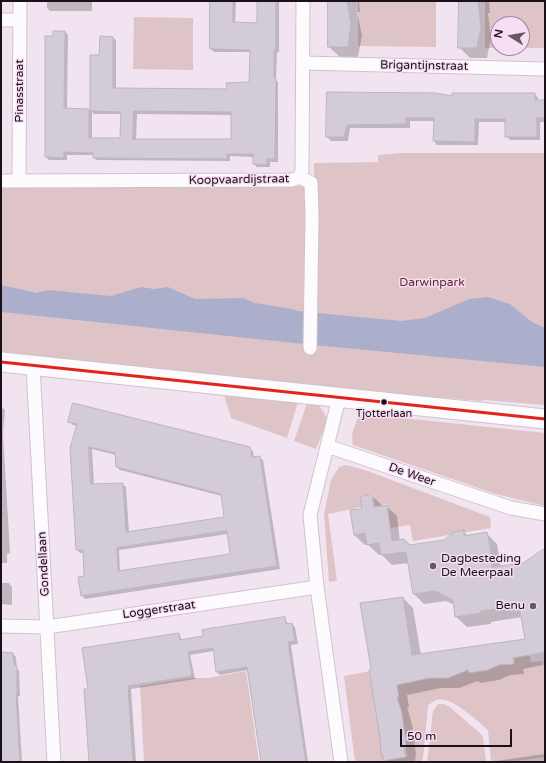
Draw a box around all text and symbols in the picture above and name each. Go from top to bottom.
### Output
north arrow [490,16,530,56]
text: N [491,28,506,39]
street label: Brigantijnstraat [380,58,468,74]
street label: Pinasstraat [13,59,27,123]
street label: Koopvaardijstraat [189,172,289,188]
park label: Darwinpark [399,276,465,290]
marker: Tjotterlaan [379,397,389,407]
place label: Tjotterlaan [356,407,412,421]
street label: De Weer [387,460,437,490]
street label: Gondellaan [35,531,53,597]
place label: Dagbesteding De Meerpaal [441,552,521,580]
marker: Dagbesteding De Meerpaal [428,561,438,571]
street label: Loggerstraat [122,598,196,622]
place label: Benu [495,599,525,613]
marker: Benu [528,601,538,611]
scale bar [402,721,514,747]
text: 50 m [407,729,436,743]

